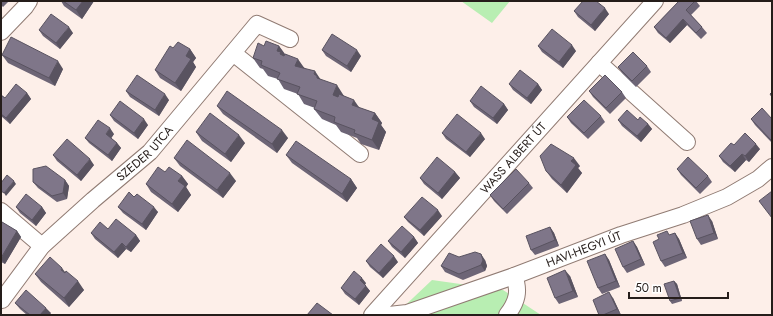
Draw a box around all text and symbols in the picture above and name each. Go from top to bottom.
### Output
street label: WASS ALBERT ÚT [476,118,551,198]
street label: SZEDER UTCA [112,122,177,186]
street label: HAVI-HEGYI ÚT [543,227,624,272]
scale bar [629,274,728,300]
text: 50 m [635,279,662,297]

